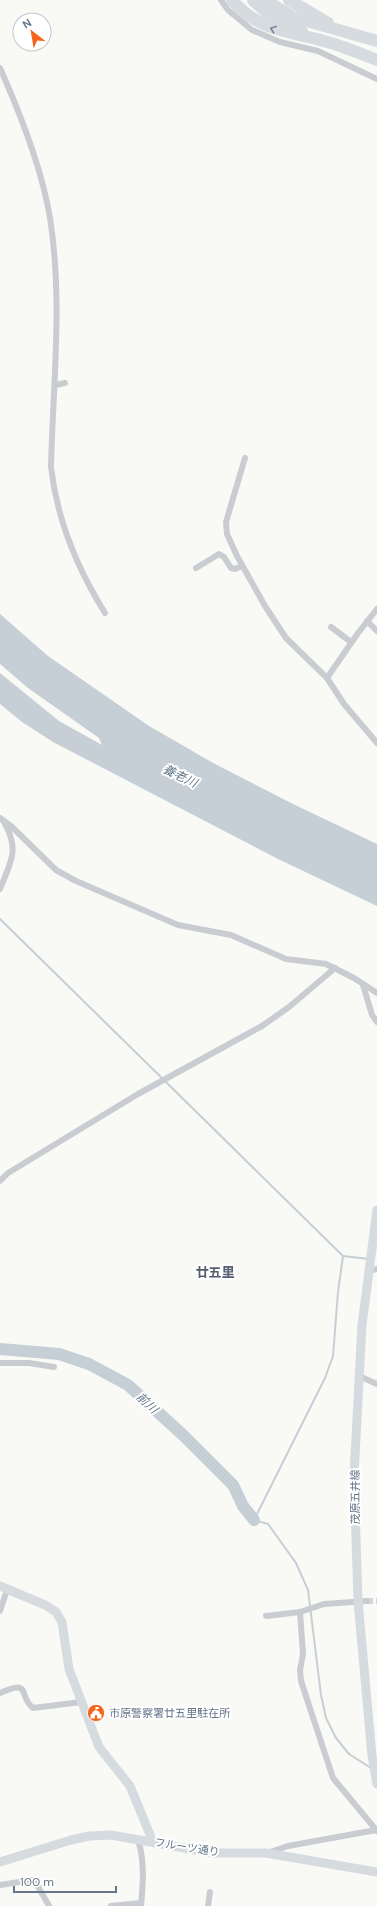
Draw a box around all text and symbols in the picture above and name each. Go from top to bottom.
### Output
north arrow [12,12,52,52]
text: N [20,15,34,31]
one-way arrow [270,25,277,33]
water label: 養老川 [160,761,201,792]
district label: 廿五里 [195,1264,235,1281]
water label: 前川 [133,1389,163,1418]
street label: 茂原五井線 [348,1470,362,1525]
public building icon: 市原警察署廿五里駐在所 [86,1703,106,1723]
place label: 市原警察署廿五里駐在所 [109,1706,231,1720]
street label: フルーツ通り [153,1835,221,1859]
scale bar [14,1868,116,1894]
text: 100 m [20,1874,54,1890]

